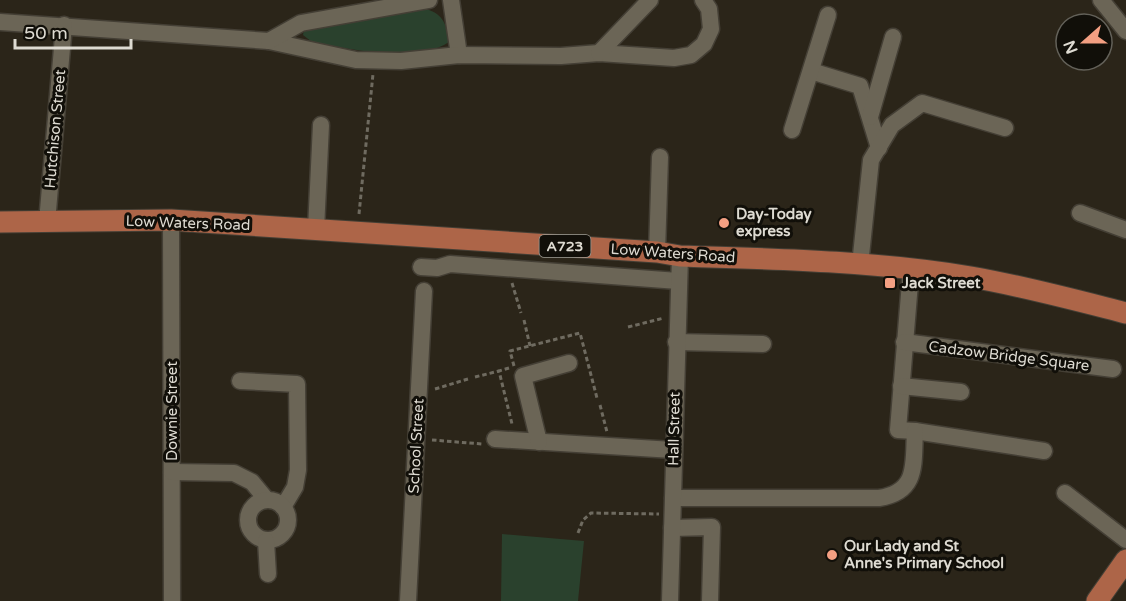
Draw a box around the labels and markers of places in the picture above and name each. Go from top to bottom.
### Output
place label: Day-Today express [736,205,812,241]
marker: Day-Today express [717,216,731,230]
place label: Jack Street [901,274,981,292]
marker: Jack Street [883,276,897,290]
place label: Our Lady and St Anne's Primary School [844,537,1004,573]
marker: Our Lady and St Anne's Primary School [825,548,839,562]

